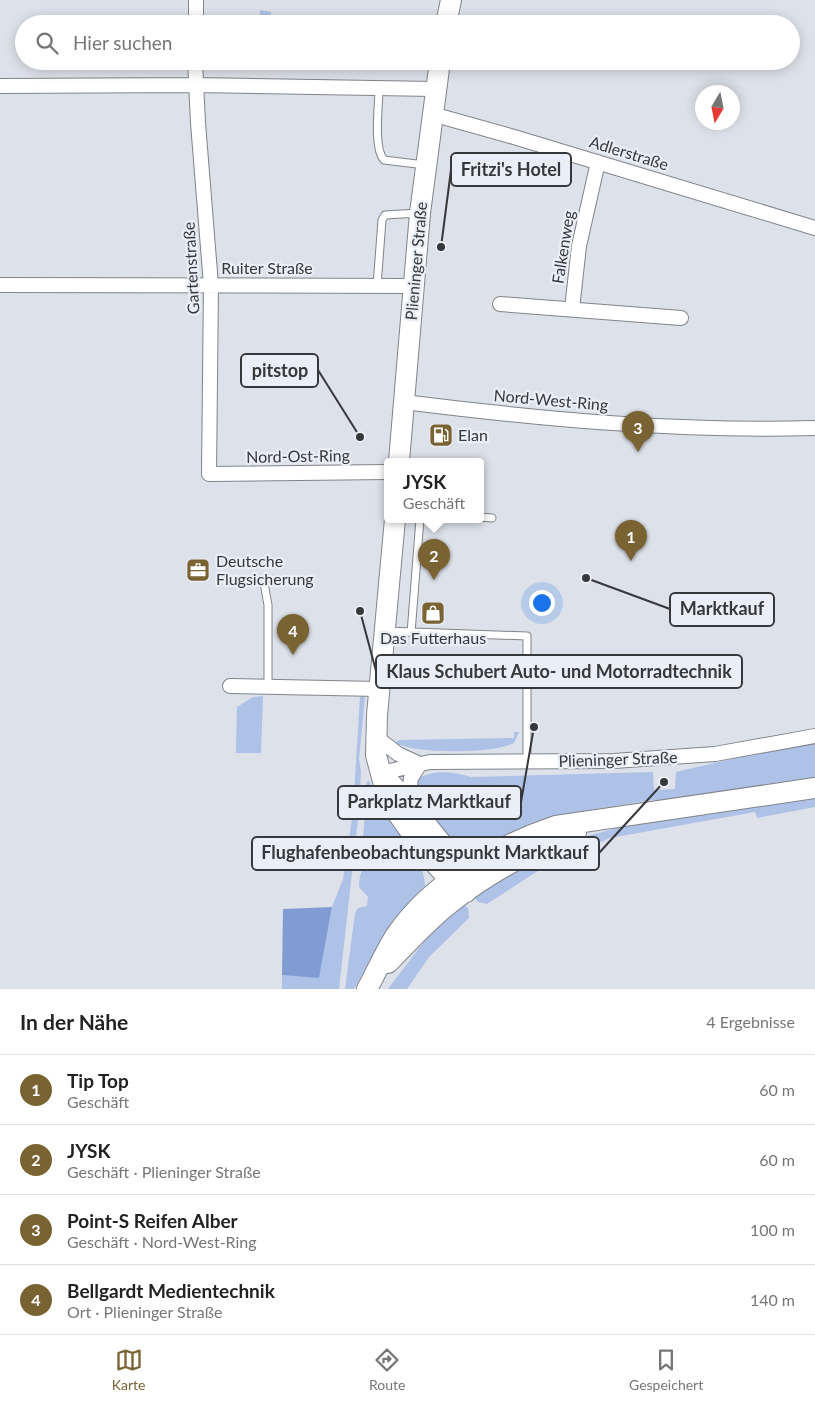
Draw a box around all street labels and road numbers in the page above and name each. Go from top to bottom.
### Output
street label: Adlerstraße [587,131,671,174]
street label: Plieninger Straße [401,201,430,321]
street label: Falkenweg [547,209,578,285]
street label: Gartenstraße [179,221,202,315]
street label: Ruiter Straße [221,258,313,277]
street label: Nord-West-Ring [493,385,609,414]
street label: Nord-Ost-Ring [246,445,350,466]
street label: Plieninger Straße [558,747,678,770]

